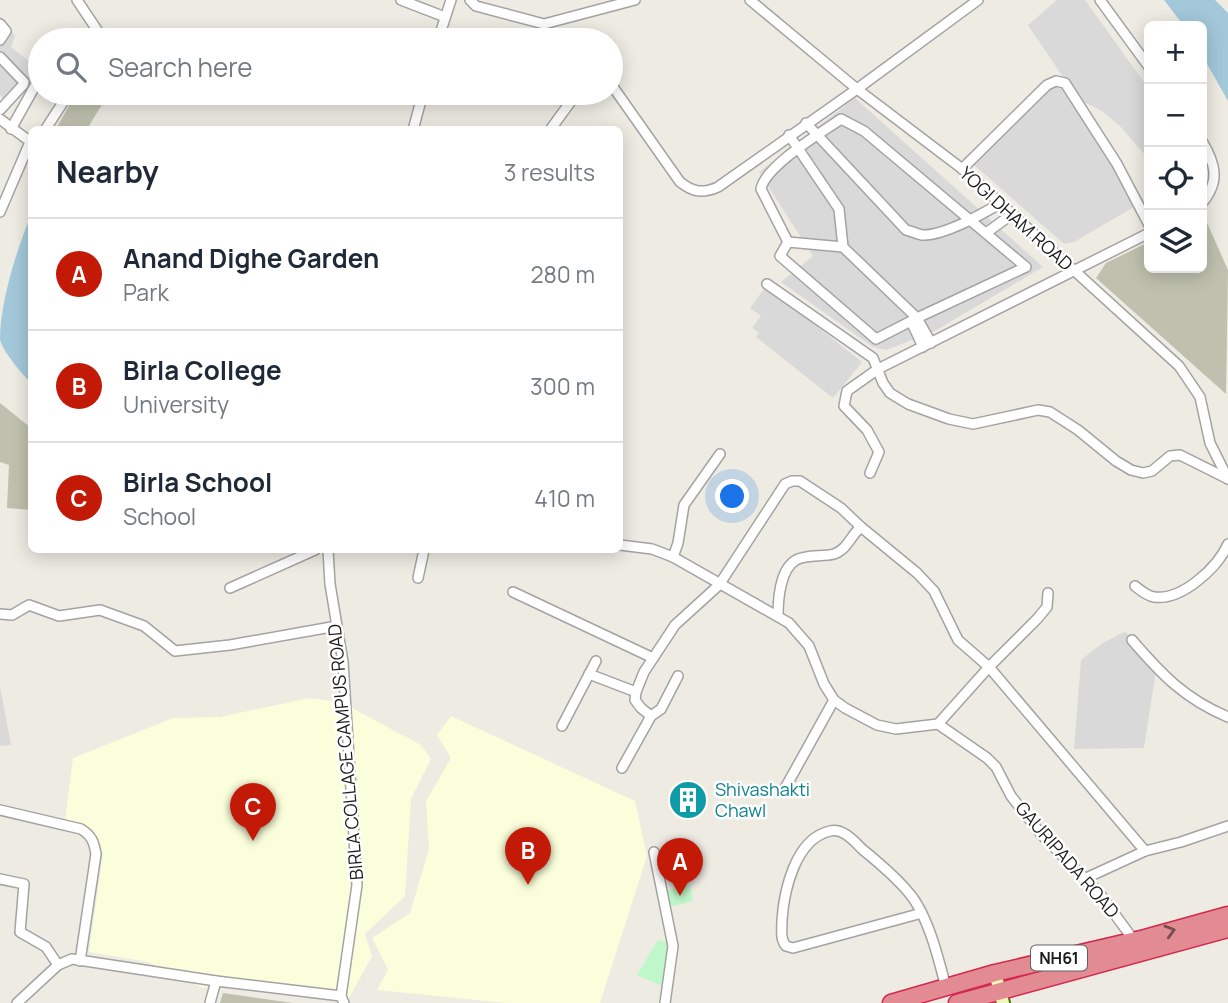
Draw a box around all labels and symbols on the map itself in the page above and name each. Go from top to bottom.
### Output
street label: YOGI DHAM ROAD [955,161,1079,276]
your location [715,479,749,513]
street label: BIRLA COLLAGE CAMPUS ROAD [322,623,368,881]
place label: Shivashakti Chawl [715,777,810,822]
building icon: Shivashakti Chawl [667,779,709,821]
pin: C [230,783,276,841]
street label: GAURIPADA ROAD [1010,796,1125,923]
pin: B [505,827,551,885]
pin: A [657,838,703,896]
one-way arrow [1164,925,1176,939]
road number: NH61 [1031,946,1087,970]

